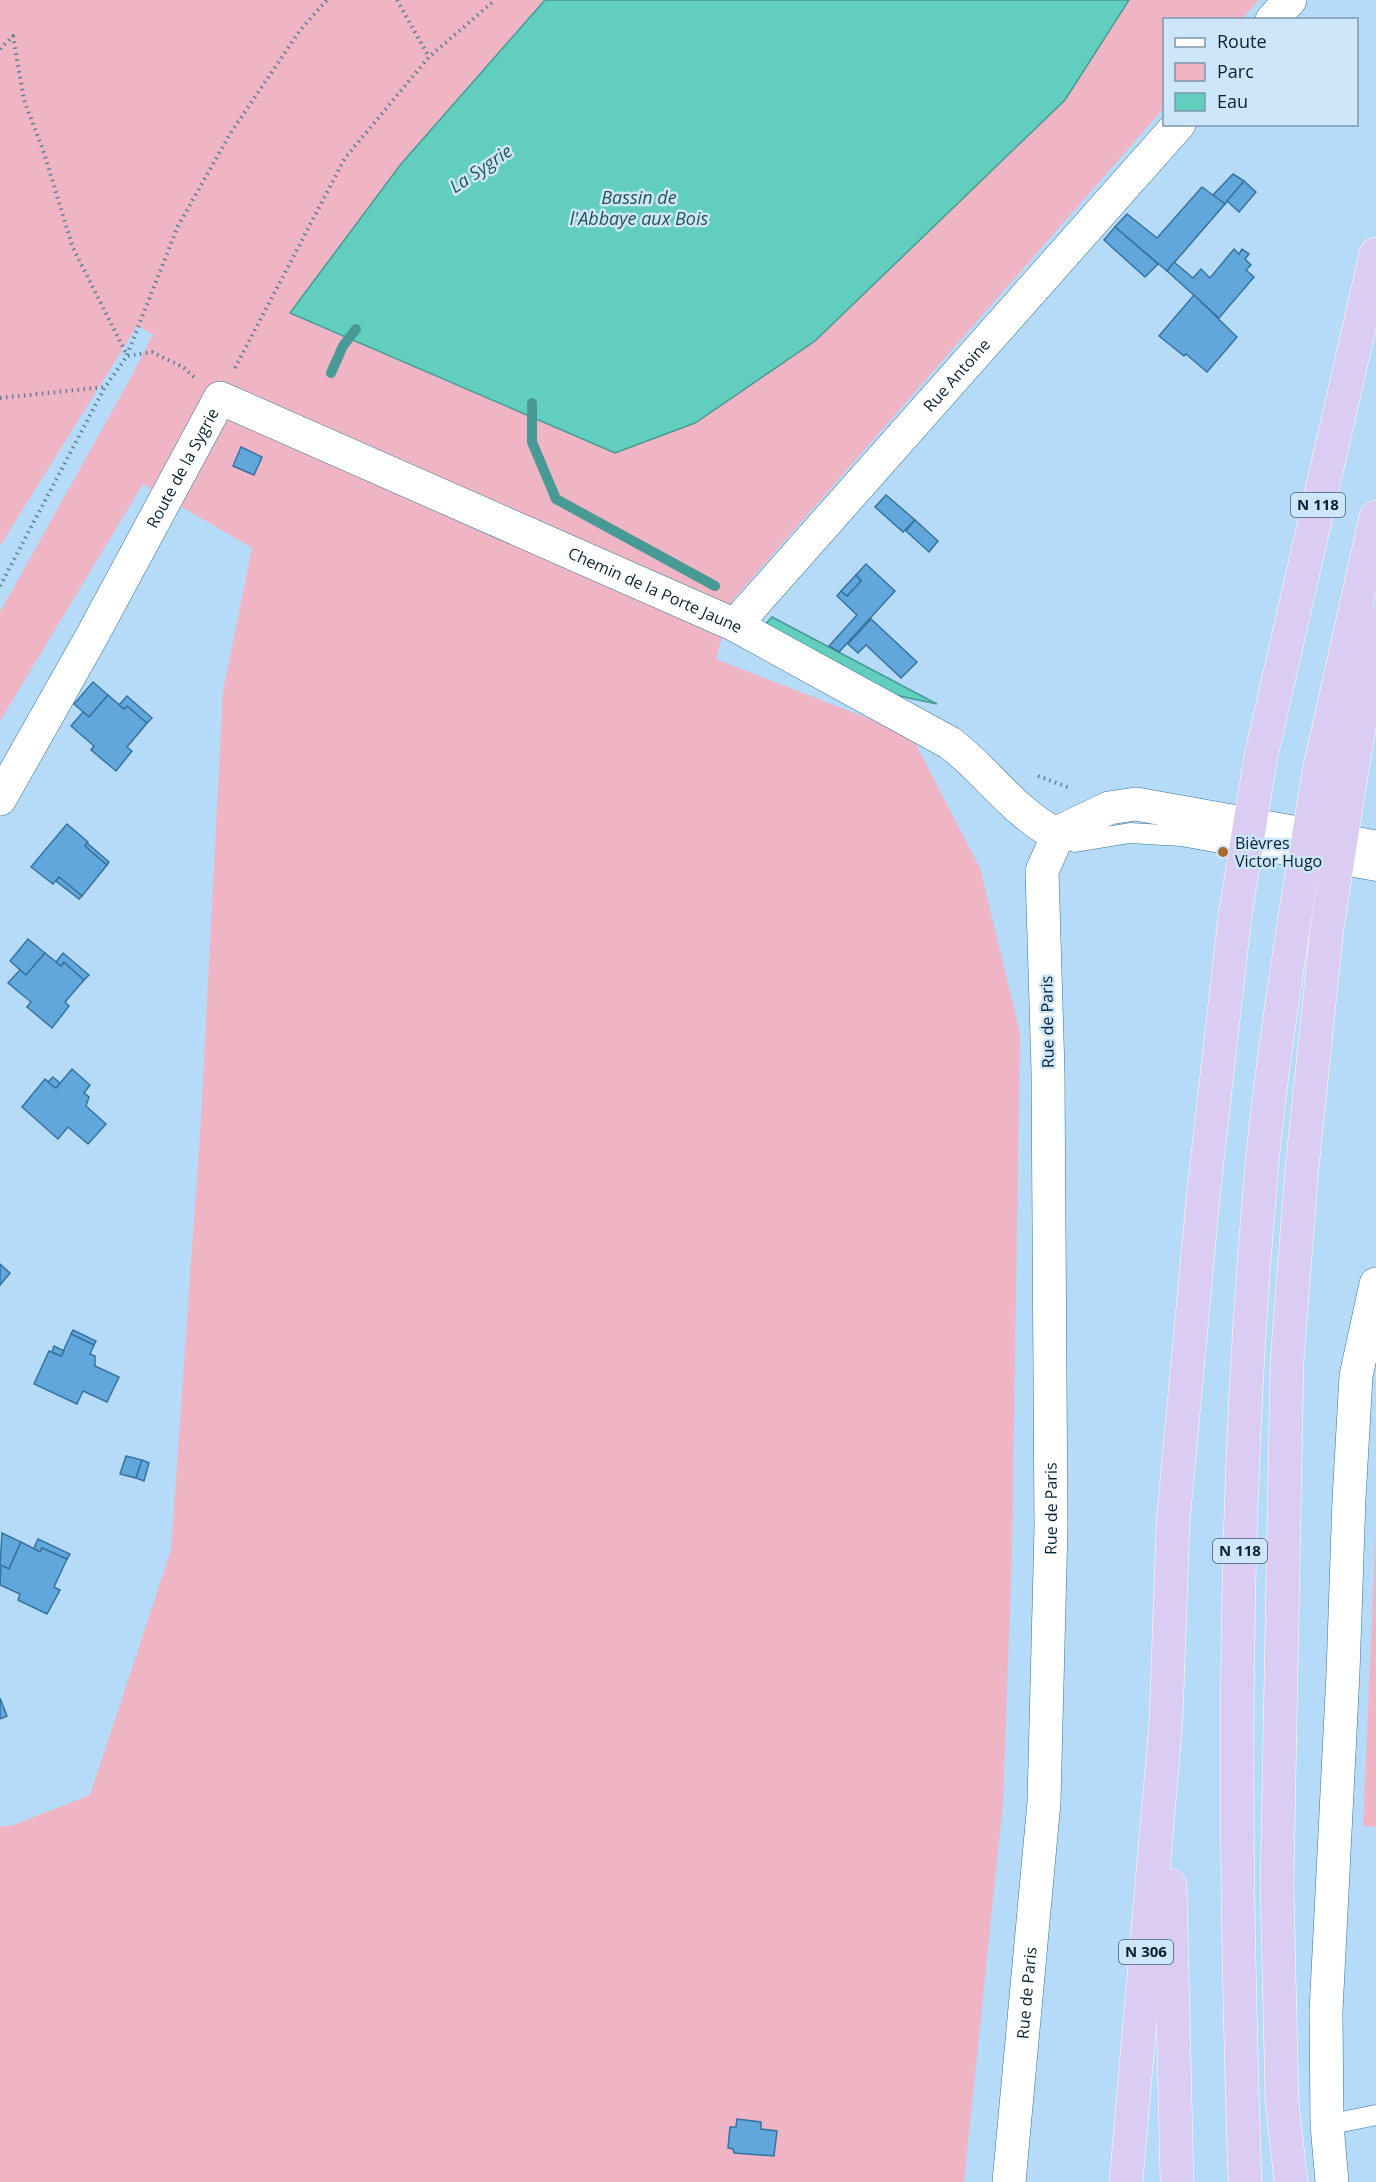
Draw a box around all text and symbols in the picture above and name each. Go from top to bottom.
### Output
legend [1163,18,1358,126]
text: Route [1217,29,1267,53]
text: Parc [1217,59,1254,83]
text: Eau [1217,89,1248,113]
water label: La Sygrie [444,138,517,198]
water label: Bassin de l'Abbaye aux Bois [570,185,708,230]
street label: Rue Antoine [918,334,995,416]
street label: Route de la Sygrie [141,404,224,532]
road number: N 118 [1291,493,1345,517]
street label: Chemin de la Porte Jaune [565,542,746,638]
place label: Bièvres Victor Hugo [1235,832,1322,872]
marker: Bièvres Victor Hugo [1216,845,1230,859]
street label: Rue de Paris [1035,976,1059,1068]
street label: Rue de Paris [1039,1462,1062,1555]
road number: N 118 [1213,1539,1267,1563]
road number: N 306 [1119,1940,1173,1964]
street label: Rue de Paris [1011,1946,1042,2040]

